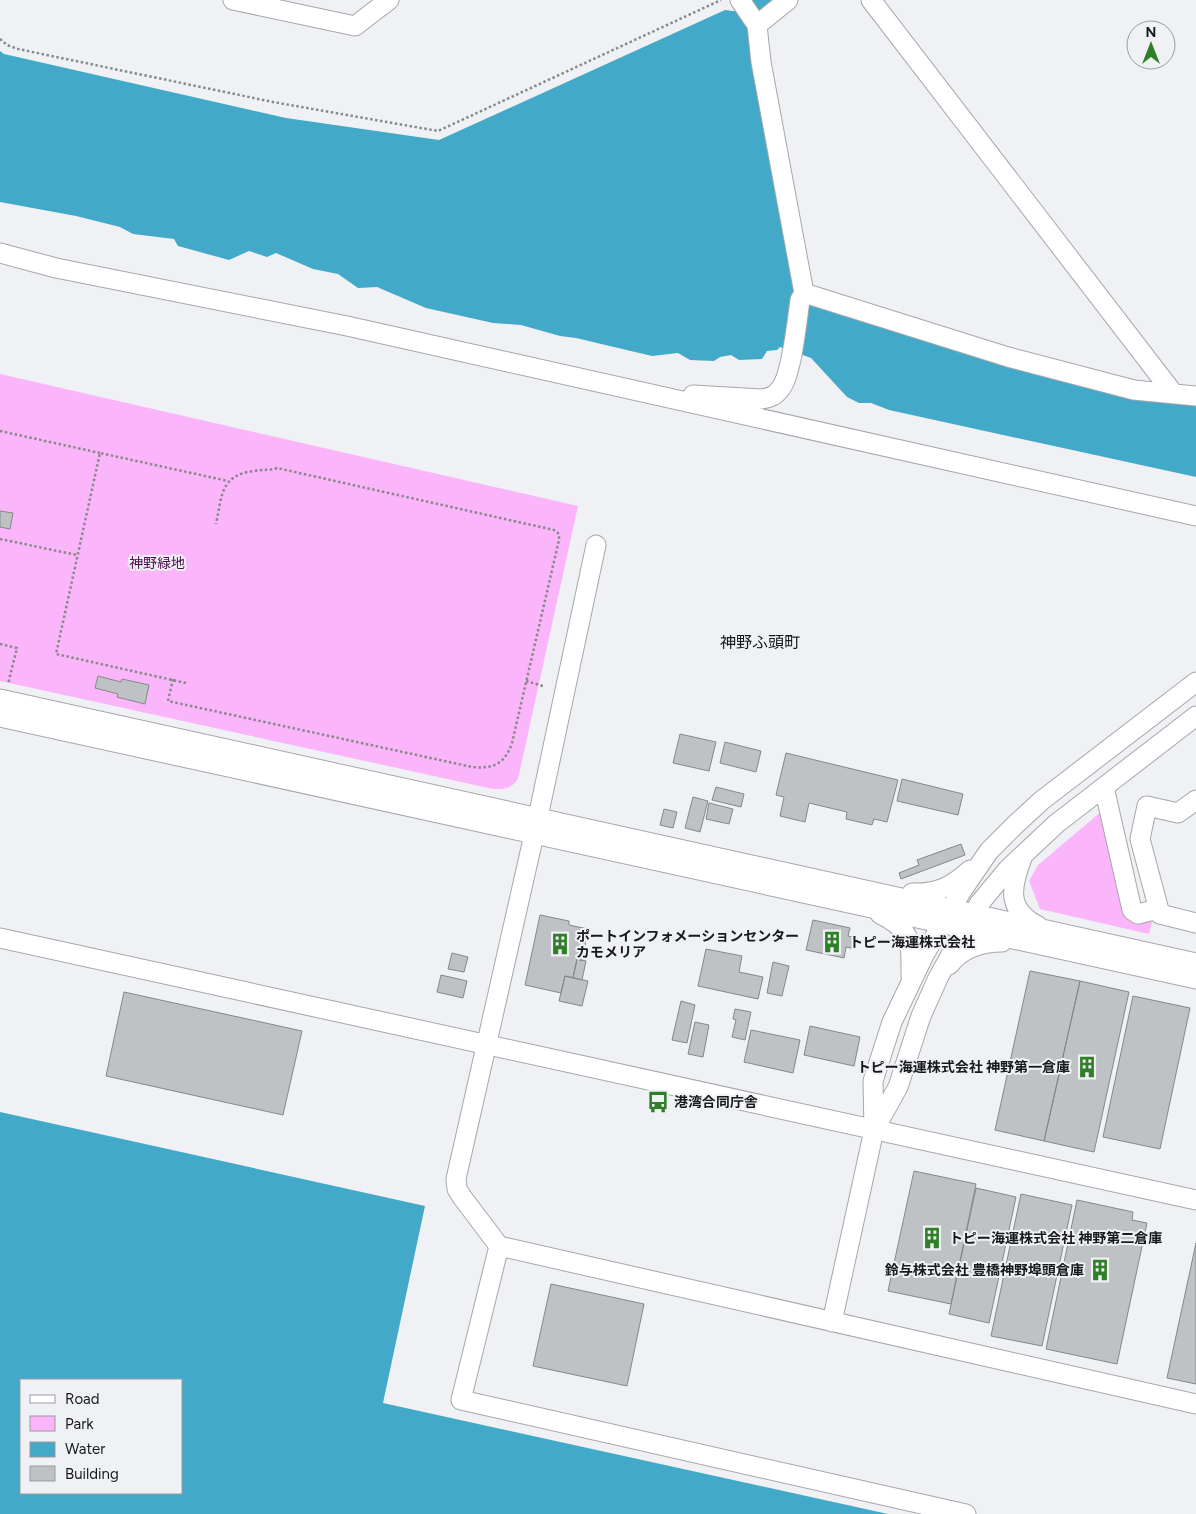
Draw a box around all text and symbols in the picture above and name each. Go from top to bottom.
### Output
north arrow [1126,20,1176,70]
text: N [1146,24,1156,41]
park label: 神野緑地 [129,555,185,572]
district label: 神野ふ頭町 [720,633,800,652]
place label: ポートインフォメーションセンター カモメリア [576,928,799,961]
building icon: トピー海運株式会社 [819,929,845,955]
building icon: ポートインフォメーションセンター カモメリア [547,931,573,957]
place label: トピー海運株式会社 [849,934,975,951]
building icon: トピー海運株式会社 神野第一倉庫 [1074,1054,1100,1080]
place label: トピー海運株式会社 神野第一倉庫 [857,1059,1070,1076]
bus stop icon: 港湾合同庁舎 [645,1089,671,1115]
place label: 港湾合同庁舎 [674,1094,758,1111]
building icon: トピー海運株式会社 神野第二倉庫 [919,1225,945,1251]
place label: トピー海運株式会社 神野第二倉庫 [949,1230,1162,1247]
building icon: 鈴与株式会社 豊橋神野埠頭倉庫 [1087,1257,1113,1283]
place label: 鈴与株式会社 豊橋神野埠頭倉庫 [885,1262,1084,1279]
legend [20,1379,182,1494]
text: Road [65,1390,100,1408]
text: Park [65,1415,94,1433]
text: Water [65,1440,105,1458]
text: Building [65,1465,119,1483]

